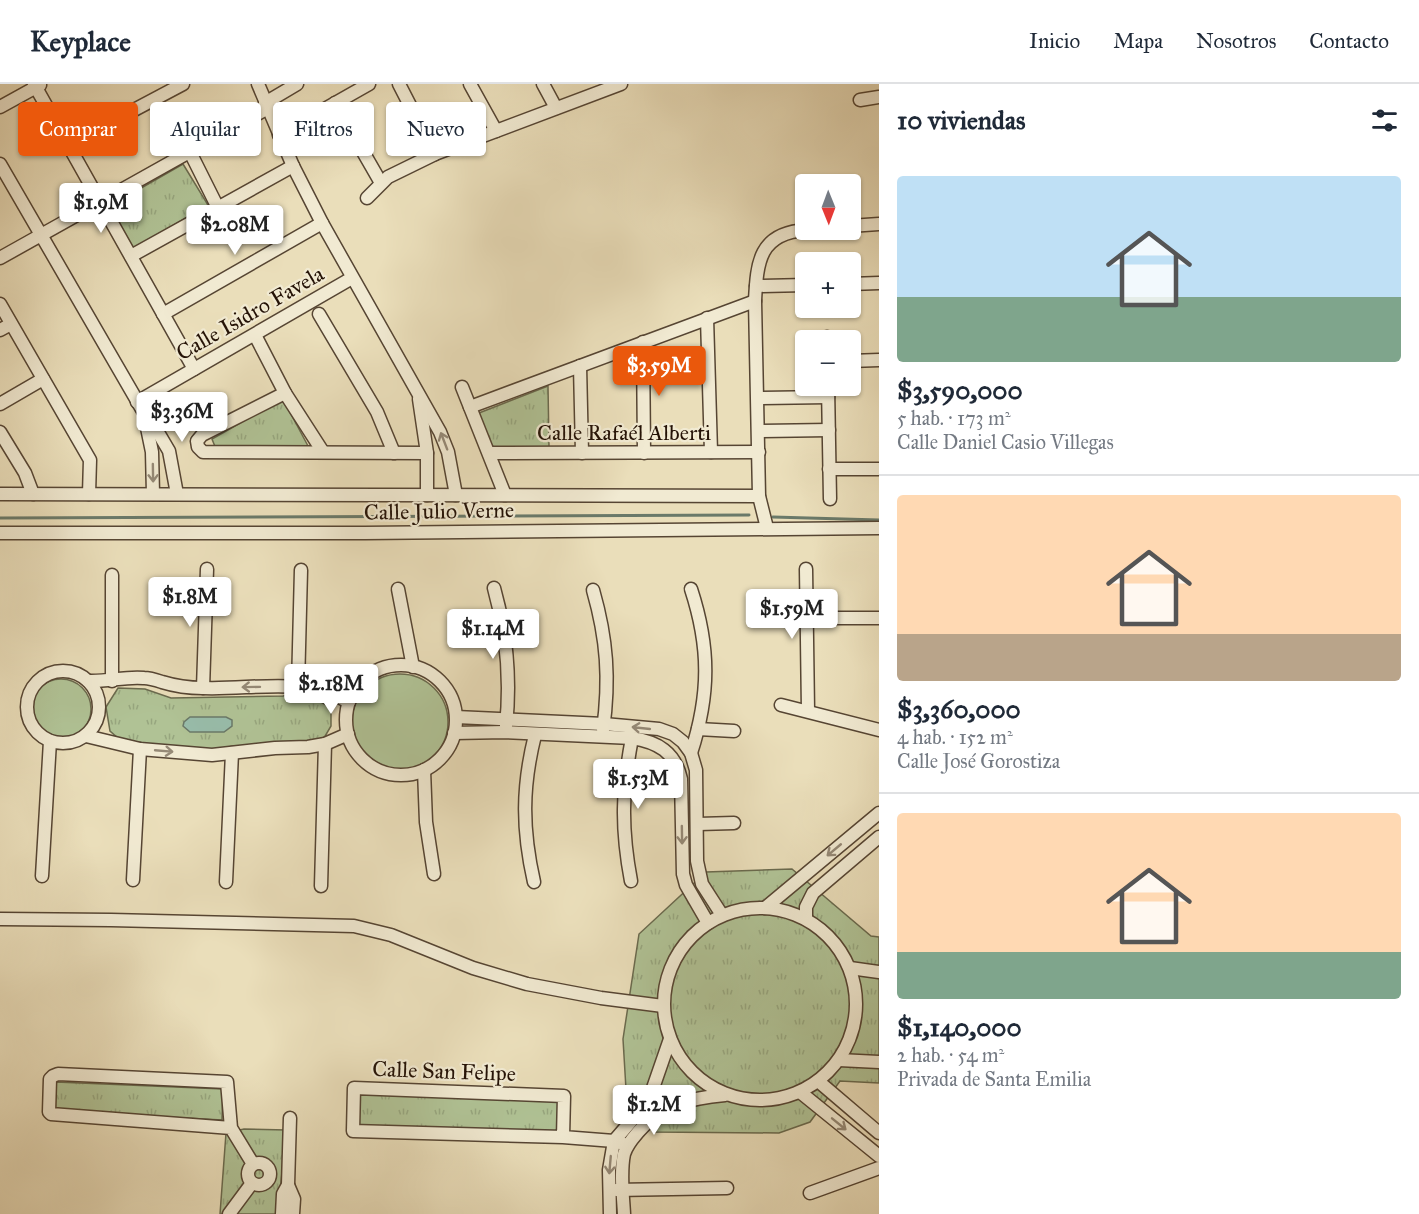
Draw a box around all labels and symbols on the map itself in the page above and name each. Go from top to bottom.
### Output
north arrow [795,174,861,240]
pin: $1.9M [59,183,143,234]
pin: $2.08M [186,205,284,256]
street label: Calle Isidro Favela [171,259,329,366]
pin: $3.59M [610,346,708,397]
pin: $3.36M [133,392,231,443]
street label: Calle Rafaél Alberti [537,419,711,446]
one-way arrow [437,432,448,451]
one-way arrow [147,463,159,483]
street label: Calle Julio Verne [364,496,514,526]
pin: $1.8M [148,577,232,628]
pin: $1.59M [743,589,841,640]
pin: $1.14M [444,609,542,660]
pin: $2.18M [282,664,380,715]
one-way arrow [242,681,262,693]
one-way arrow [632,722,652,733]
one-way arrow [153,746,173,757]
pin: $1.53M [589,759,687,810]
one-way arrow [677,824,688,844]
one-way arrow [826,844,842,857]
street label: Calle San Felipe [372,1055,516,1087]
pin: $1.2M [612,1085,696,1136]
one-way arrow [831,1117,847,1130]
one-way arrow [604,1155,615,1175]

